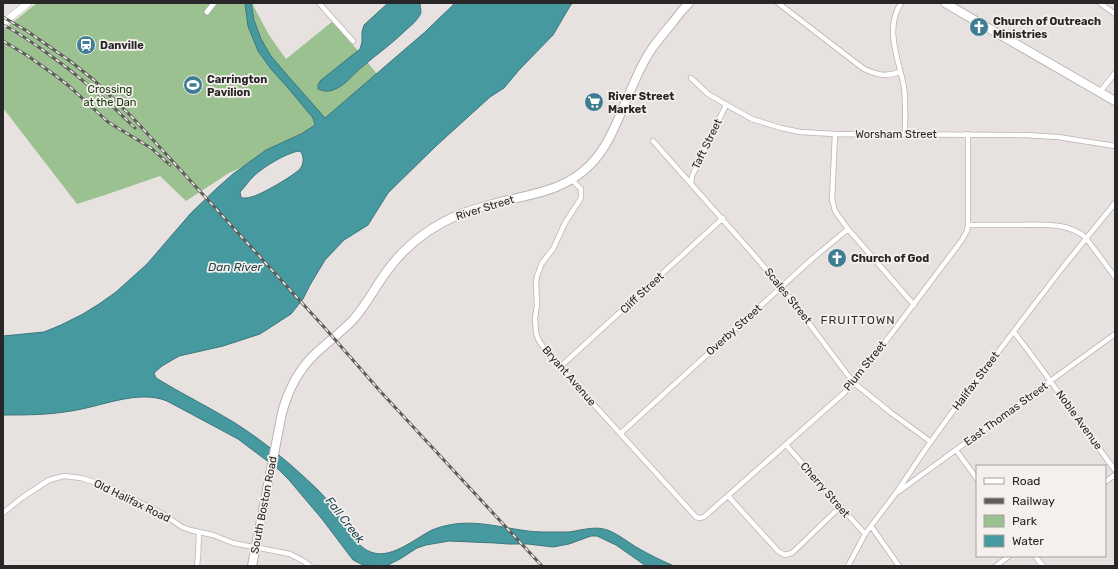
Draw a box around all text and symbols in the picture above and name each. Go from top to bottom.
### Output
place label: Church of Outreach Ministries [993,15,1101,41]
church icon: Church of Outreach Ministries [968,16,990,38]
station icon: Danville [75,34,97,56]
place label: Danville [100,39,144,52]
place label: Carrington Pavilion [207,73,267,99]
sports icon: Carrington Pavilion [182,74,204,96]
park label: Crossing at the Dan [84,83,136,109]
place label: River Street Market [608,90,674,116]
supermarket icon: River Street Market [583,91,605,113]
street label: Taft Street [689,116,725,171]
street label: Worsham Street [855,128,938,141]
street label: River Street [454,193,516,223]
church icon: Church of God [826,247,848,269]
place label: Church of God [851,252,929,265]
water label: Dan River [208,260,262,274]
street label: Scales Street [762,266,815,327]
street label: Cliff Street [618,269,667,316]
street label: Overby Street [704,301,765,358]
district label: FRUITTOWN [820,313,896,327]
street label: Plum Street [841,338,890,394]
street label: Bryant Avenue [539,343,599,409]
street label: Halifax Street [950,349,1003,413]
street label: East Thomas Street [962,379,1051,449]
street label: Noble Avenue [1053,388,1105,452]
street label: South Boston Road [248,455,280,555]
street label: Cherry Street [798,460,853,521]
legend [976,465,1106,557]
text: Road [1012,474,1040,488]
street label: Old Halifax Road [92,477,172,525]
water label: Fall Creek [323,494,368,547]
text: Railway [1012,494,1055,508]
text: Park [1012,514,1038,528]
text: Water [1012,534,1044,548]

